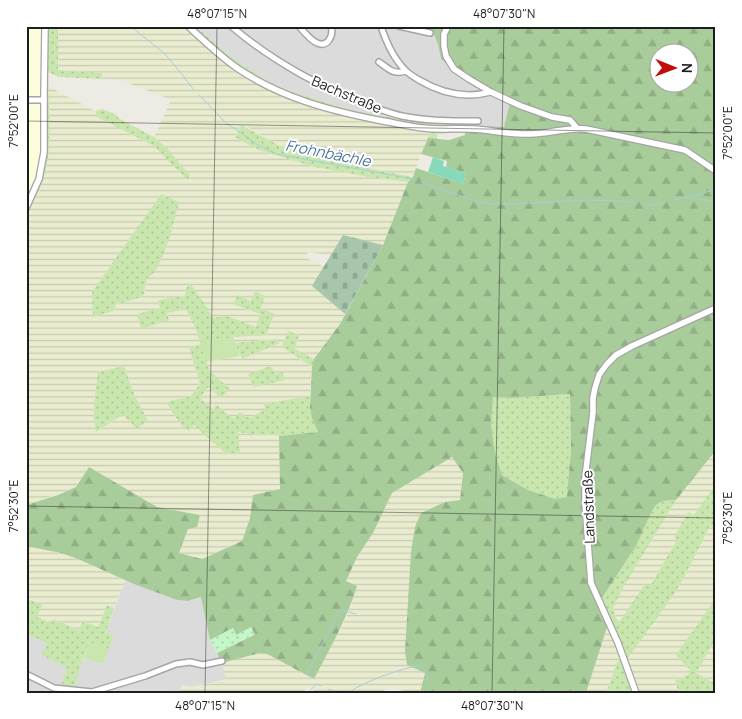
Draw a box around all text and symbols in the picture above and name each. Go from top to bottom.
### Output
text: 48°07'15"N [187,5,247,22]
text: 48°07'30"N [473,5,535,22]
north arrow [650,42,700,92]
text: N [678,63,697,73]
street label: Bachstraße [309,71,385,117]
text: 7°52'00"E [5,94,22,148]
text: 7°52'00"E [719,106,736,160]
water label: Frohnbächle [284,134,374,172]
street label: Landstraße [577,470,599,544]
text: 7°52'30"E [5,479,22,532]
text: 7°52'30"E [719,491,736,544]
text: 48°07'15"N [175,697,235,714]
text: 48°07'30"N [461,697,523,714]

